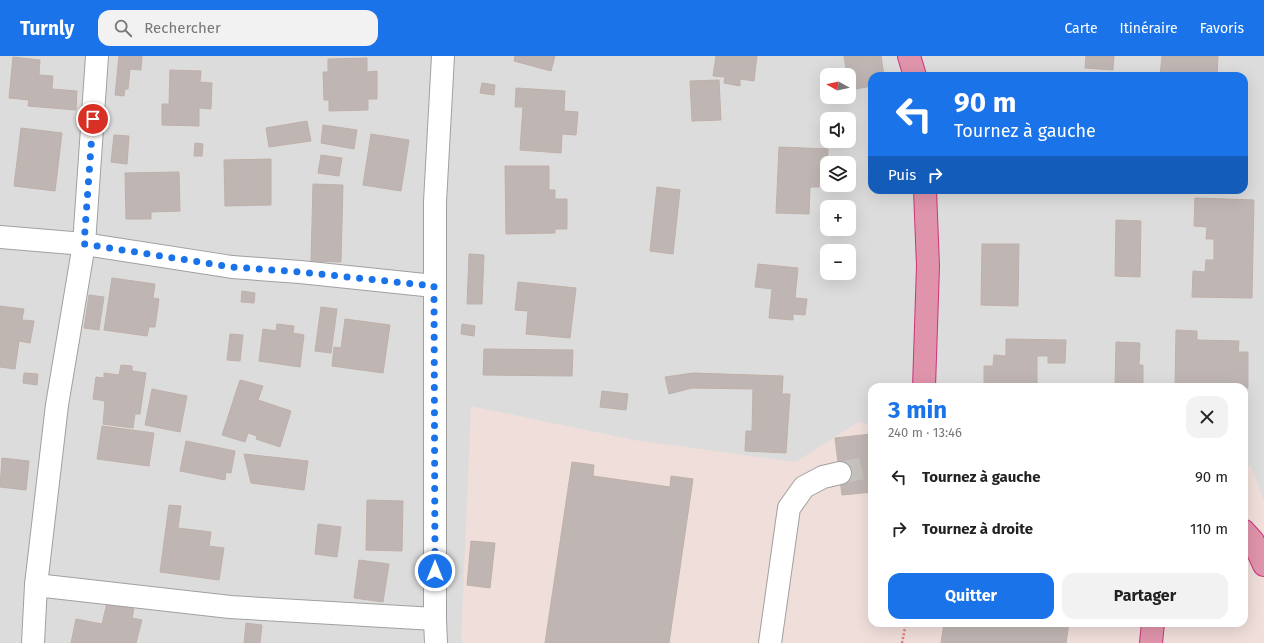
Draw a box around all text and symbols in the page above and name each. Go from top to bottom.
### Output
search box [98,10,378,46]
text: Turnly [20,17,74,40]
icon: search [112,17,134,39]
text: Rechercher [144,19,221,37]
text: Carte [1064,20,1098,37]
text: Itinéraire [1120,20,1178,37]
text: Favoris [1200,20,1244,37]
north arrow [820,68,856,104]
map controls [820,68,856,280]
text: 90 m [954,86,1016,119]
icon: left [888,88,940,140]
pin [76,102,110,136]
icon: arrive [82,108,104,130]
button: sound [820,112,856,148]
text: Tournez à gauche [954,120,1096,142]
button: layers [820,156,856,192]
icon: right [924,164,946,186]
text: Puis [888,166,916,184]
button: + [820,200,856,236]
button: − [820,244,856,280]
text: 3 min [888,396,947,424]
button: close [1186,396,1228,438]
text: 240 m · 13:46 [888,425,962,440]
icon: left [888,466,910,488]
text: Tournez à gauche [922,468,1041,486]
text: 90 m [1195,468,1228,486]
icon: right [888,518,910,540]
text: Tournez à droite [922,520,1033,538]
text: 110 m [1190,520,1228,538]
position arrow [414,550,456,592]
button: Quitter [888,573,1054,619]
button: Partager [1062,573,1228,619]

